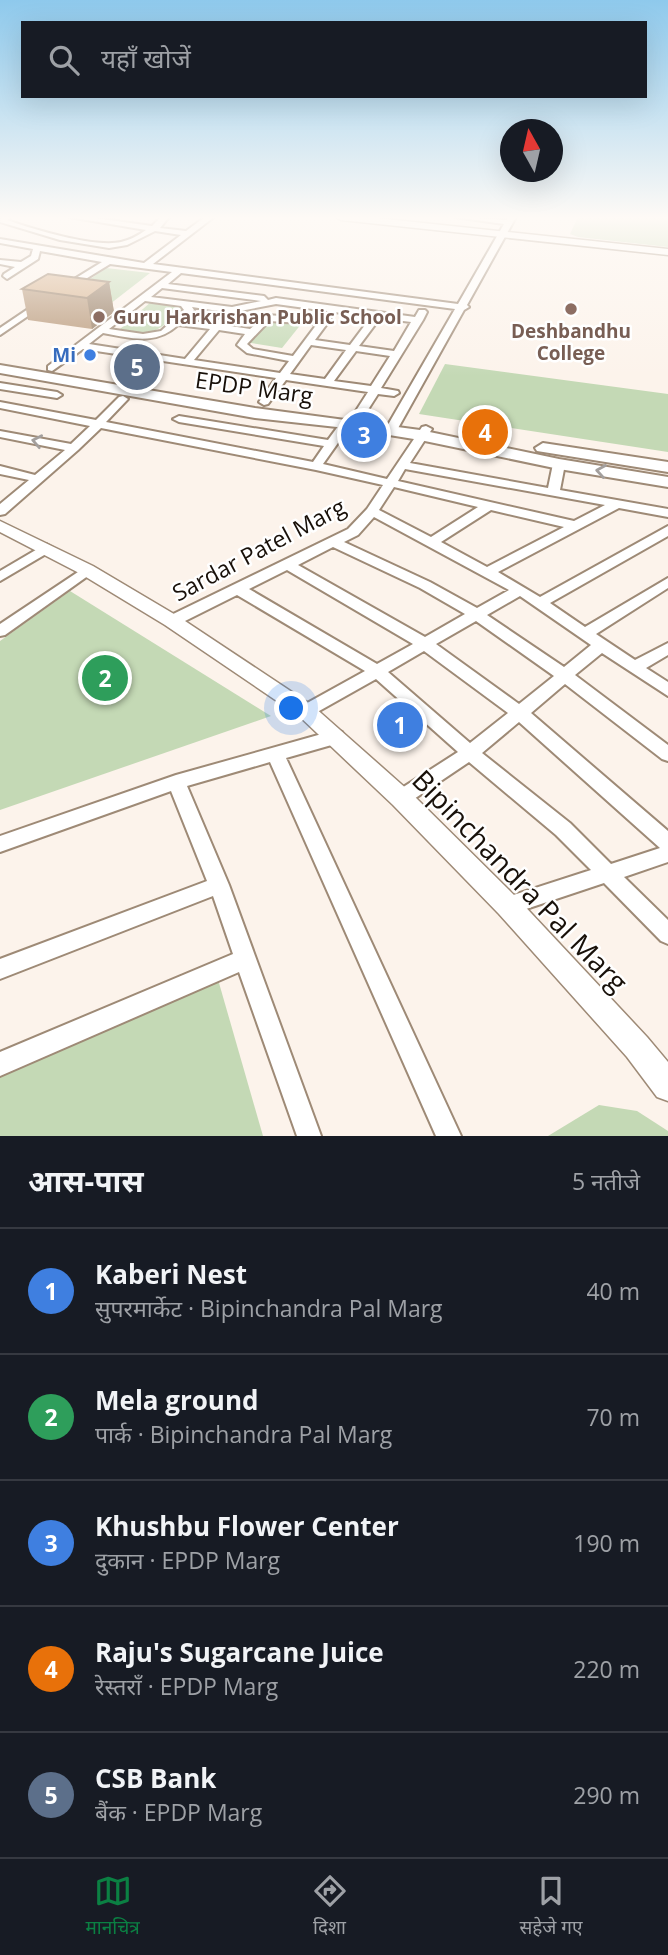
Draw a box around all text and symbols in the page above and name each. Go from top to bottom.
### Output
search box [21,21,647,98]
text: यहाँ खोजें [101,40,191,76]
icon: search [45,41,83,79]
north arrow [500,119,563,182]
marker: Deshbandhu College [563,301,579,317]
place label: Guru Harkrishan Public School [113,304,402,330]
marker: Guru Harkrishan Public School [91,309,107,325]
place label: Deshbandhu College [511,318,631,366]
pin: 5 [114,341,160,393]
place label: Mi [52,342,76,368]
marker: Mi [82,347,98,363]
street label: EPDP Marg [193,363,316,411]
pin: 4 [462,406,508,458]
pin: 3 [341,409,387,461]
one-way arrow [31,434,43,449]
one-way arrow [595,464,607,479]
street label: Sardar Patel Marg [166,490,351,608]
pin: 2 [82,652,128,704]
your location [274,691,308,725]
pin: 1 [377,699,423,751]
street label: Bipinchandra Pal Marg [404,761,637,1000]
text: आस-पास [28,1160,144,1201]
text: 5 नतीजे [572,1165,640,1197]
text: Kaberi Nest [95,1256,247,1292]
text: 1 [44,1275,58,1307]
text: 40 m [586,1275,640,1307]
text: सुपरमार्केट · Bipinchandra Pal Marg [95,1292,443,1324]
text: Mela ground [95,1382,259,1418]
text: 2 [44,1401,58,1433]
text: 70 m [586,1401,640,1433]
text: पार्क · Bipinchandra Pal Marg [95,1418,392,1450]
text: Khushbu Flower Center [95,1508,399,1544]
text: 3 [44,1527,58,1559]
text: 190 m [573,1527,640,1559]
text: दुकान · EPDP Marg [95,1544,280,1576]
text: Raju's Sugarcane Juice [95,1634,384,1670]
text: 4 [44,1653,58,1685]
text: 220 m [573,1653,640,1685]
text: रेस्तराँ · EPDP Marg [95,1670,278,1702]
text: CSB Bank [95,1760,217,1796]
text: 5 [44,1779,58,1811]
text: 290 m [573,1779,640,1811]
text: बैंक · EPDP Marg [95,1796,262,1828]
tab: मानचित्र [85,1872,140,1942]
tab: दिशा [311,1872,349,1942]
tab: सहेजे गए [519,1872,583,1942]

